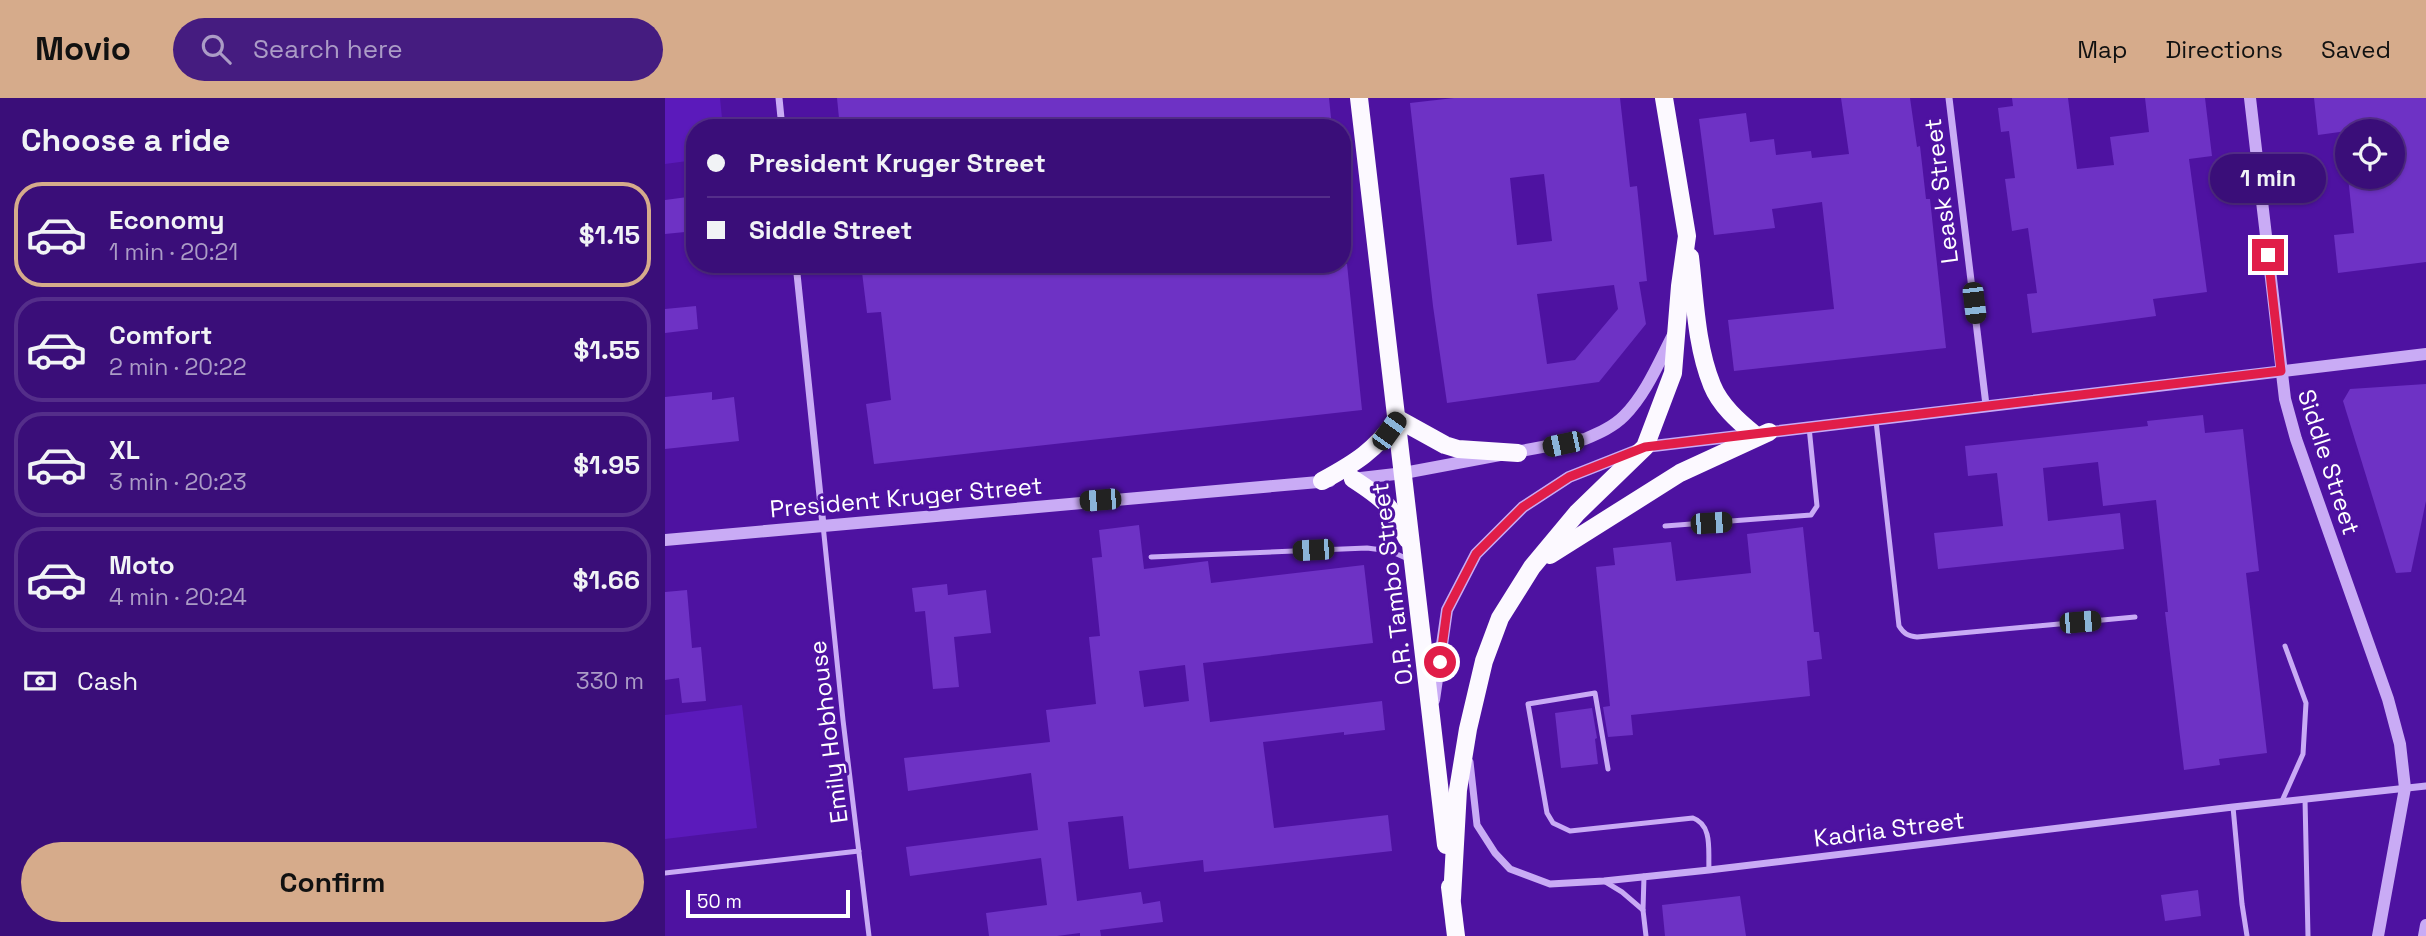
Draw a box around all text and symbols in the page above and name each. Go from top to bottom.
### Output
search box [173,18,663,81]
text: Movio [35,28,131,70]
icon: search [197,30,235,68]
text: Search here [253,32,403,66]
text: Map [2077,34,2127,65]
text: Directions [2165,34,2283,65]
text: Saved [2321,34,2391,65]
street label: Leask Street [1917,117,1965,265]
map controls [2335,119,2405,189]
button: locate [2335,119,2405,189]
text: Choose a ride [21,120,231,160]
text: President Kruger Street [749,146,1046,180]
callout: 1 min [2210,153,2326,202]
text: 1 min [2240,163,2296,193]
icon: car [25,203,88,266]
text: Economy [109,203,225,237]
text: Siddle Street [749,213,912,247]
text: $1.15 [579,218,640,252]
text: 1 min · 20:21 [109,237,238,267]
route end [2252,239,2284,271]
car [1962,281,1987,325]
icon: car [25,318,88,381]
text: Comfort [109,318,212,352]
text: $1.55 [574,333,640,367]
text: 2 min · 20:22 [109,352,247,382]
street label: Siddle Street [2291,385,2367,539]
car [1369,408,1410,454]
car [1541,429,1586,459]
icon: car [25,433,88,496]
text: XL [109,433,140,467]
text: $1.95 [573,448,640,482]
text: 3 min · 20:23 [109,467,247,497]
street label: President Kruger Street [768,470,1044,524]
street label: O.R. Tambo Street [1364,481,1420,687]
car [1079,488,1122,512]
car [1690,511,1733,535]
car [1292,538,1335,562]
icon: car [25,548,88,611]
text: Moto [109,548,175,582]
text: $1.66 [573,563,640,597]
text: 4 min · 20:24 [109,582,247,612]
car [2059,610,2102,634]
street label: Emily Hobhouse [801,639,855,825]
route start [1424,646,1456,678]
icon: cash [21,662,59,700]
text: Cash [77,664,138,698]
text: 330 m [576,666,644,696]
street label: Kadria Street [1812,804,1966,854]
button: Confirm [21,842,644,922]
scale bar [686,887,851,919]
text: 50 m [697,889,742,914]

